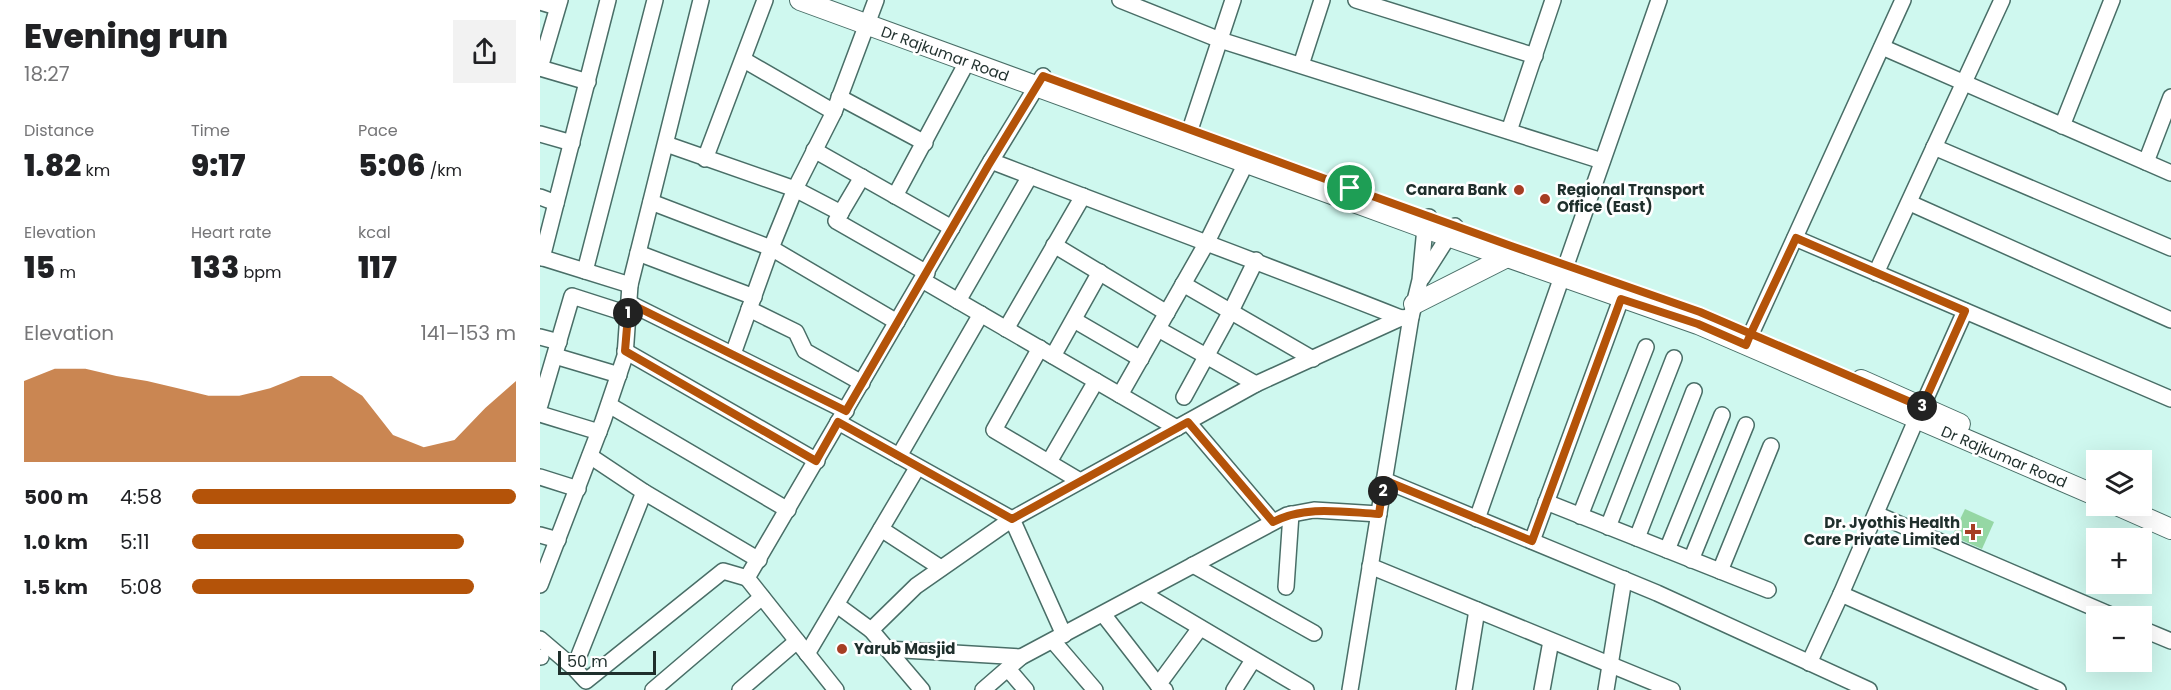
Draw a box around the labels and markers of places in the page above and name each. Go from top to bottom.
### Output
pin [1324,162,1375,213]
place label: Canara Bank [1406,179,1508,200]
place label: Regional Transport Office (East) [1557,179,1704,217]
marker: Canara Bank [1512,183,1526,197]
marker: Regional Transport Office (East) [1538,192,1552,206]
pin: 1 [613,298,643,328]
pin: 3 [1907,391,1937,421]
pin: 2 [1368,476,1398,506]
place label: Dr. Jyothis Health Care Private Limited [1804,512,1960,550]
marker: Dr. Jyothis Health Care Private Limited [1964,523,1982,541]
place label: Yarub Masjid [854,638,956,659]
marker: Yarub Masjid [835,642,849,656]

